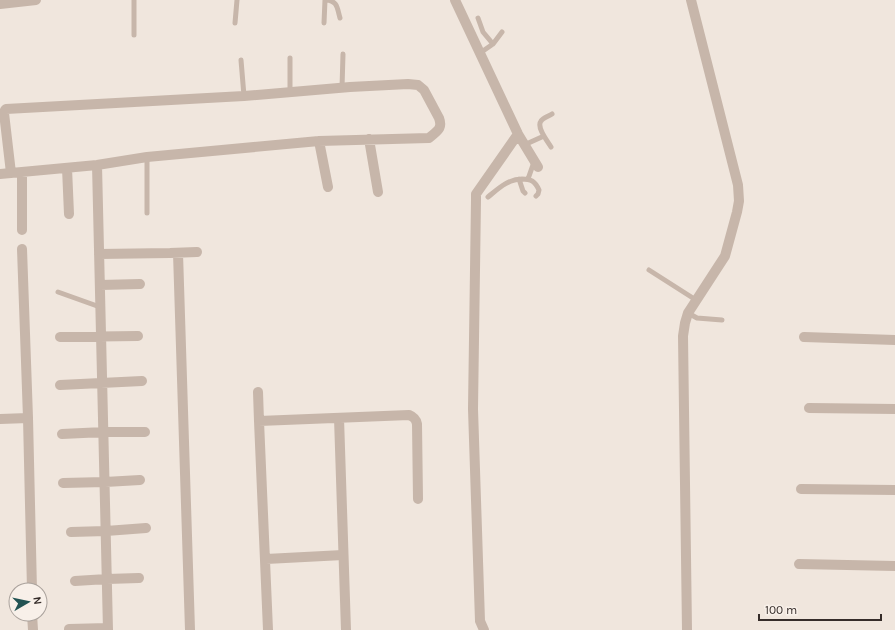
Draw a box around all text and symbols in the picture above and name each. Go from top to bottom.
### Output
north arrow [8,582,48,622]
text: N [30,596,44,605]
scale bar [759,596,881,622]
text: 100 m [765,603,797,617]

